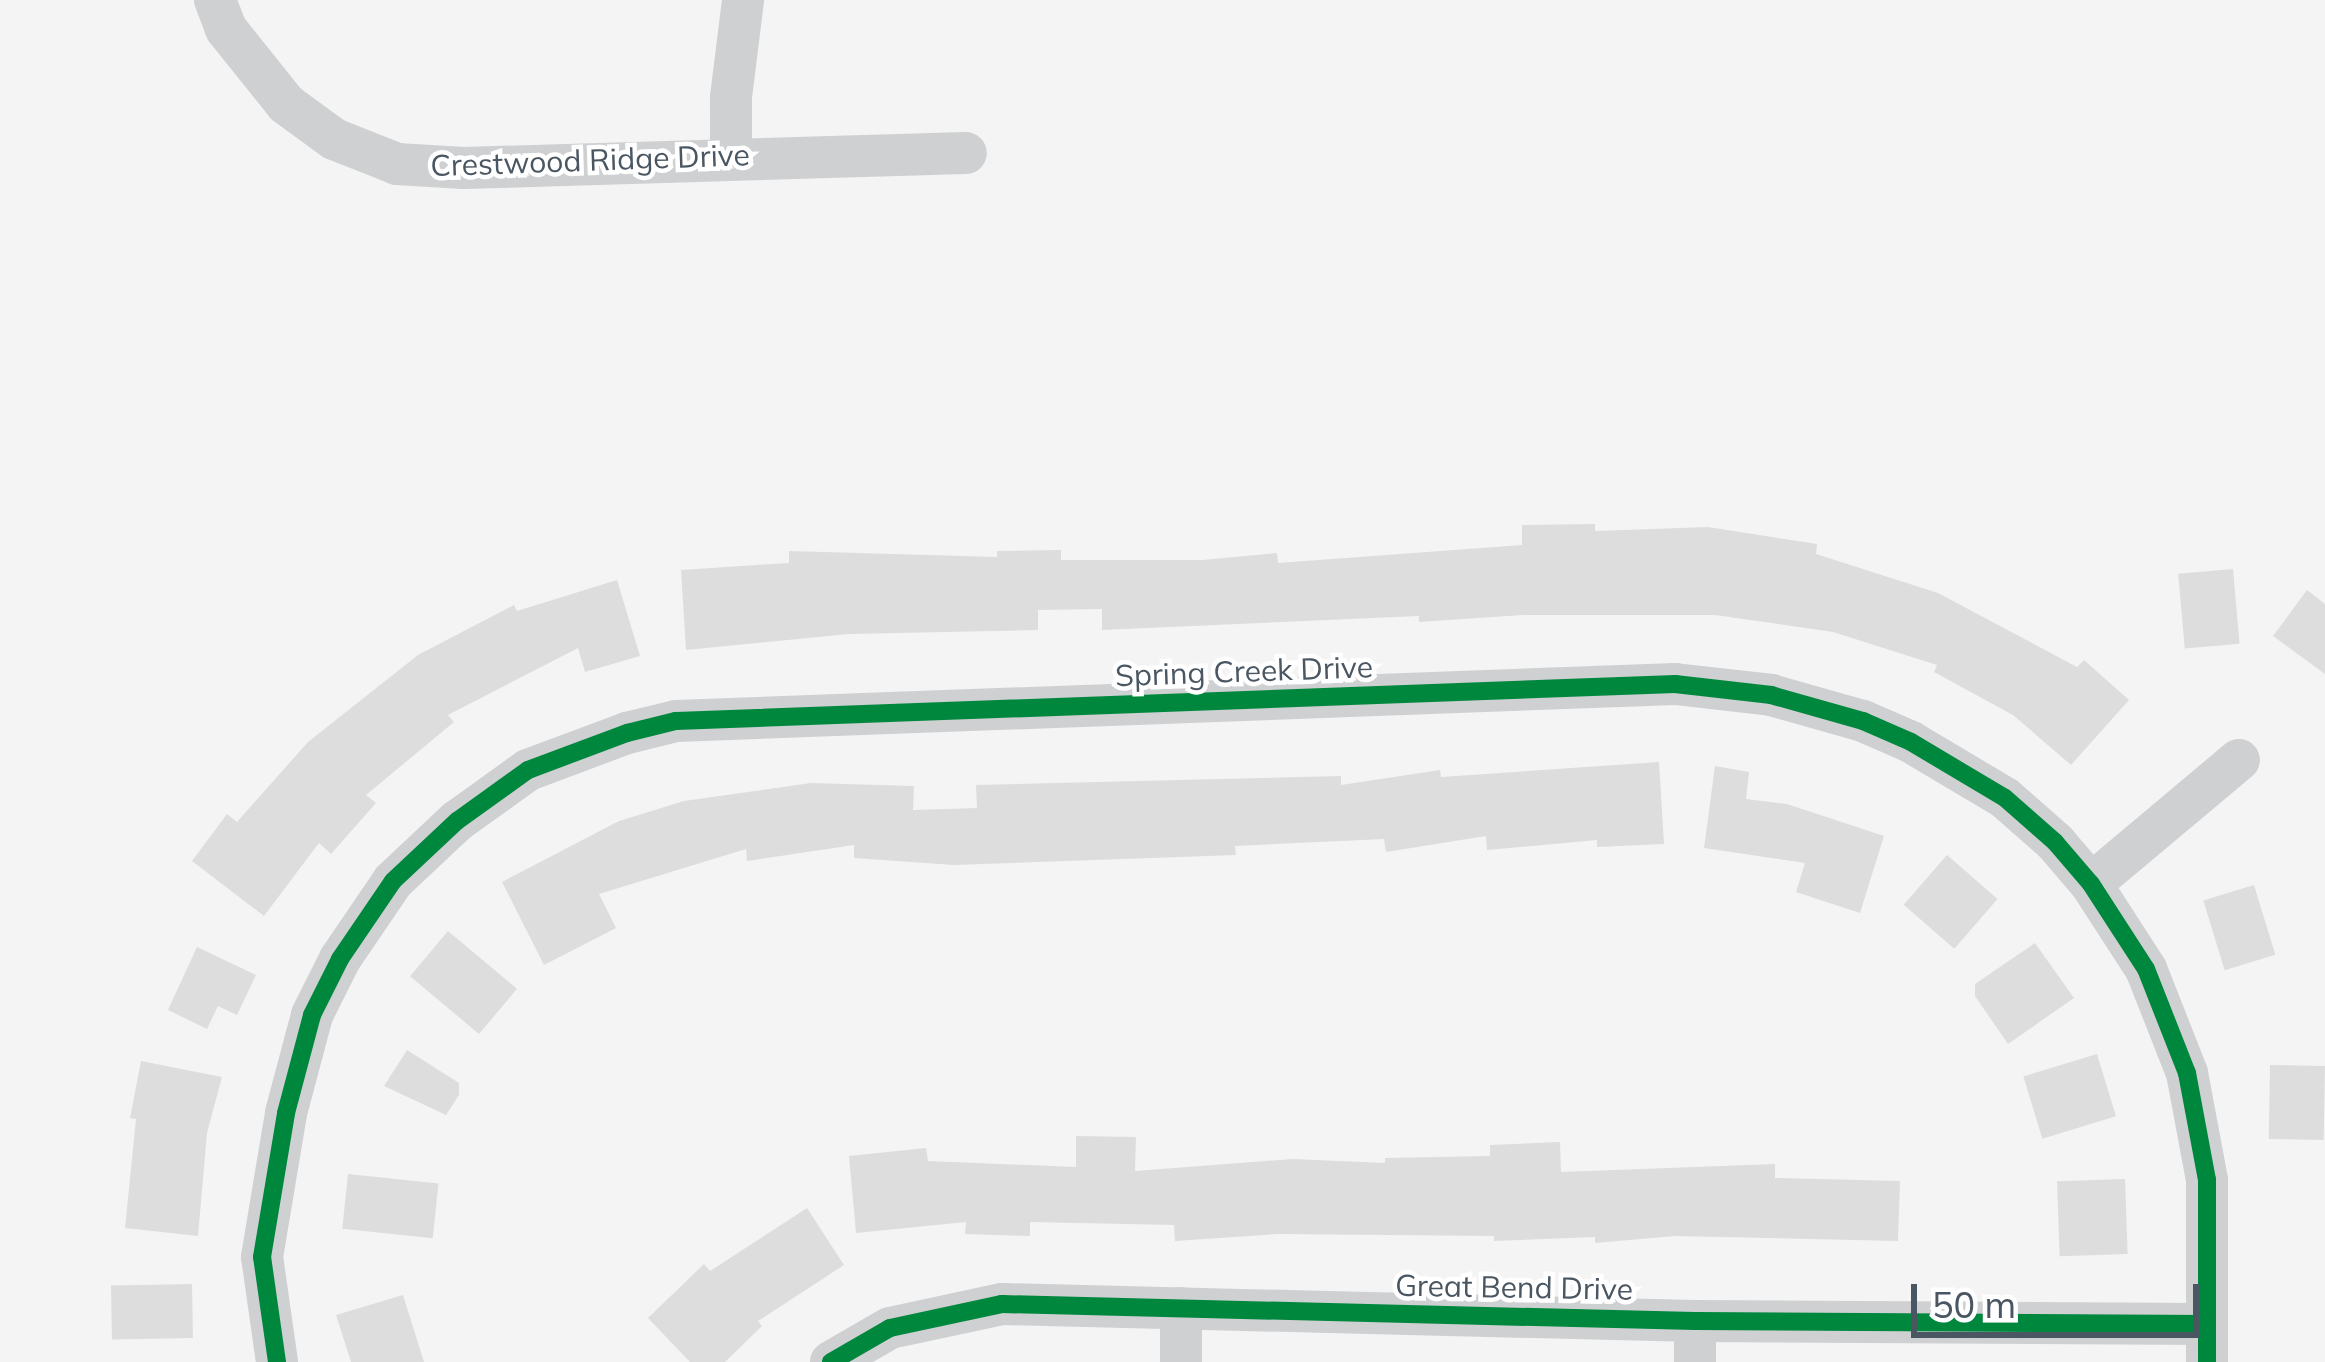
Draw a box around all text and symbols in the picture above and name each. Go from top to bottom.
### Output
street label: Crestwood Ridge Drive [430,136,750,184]
street label: Spring Creek Drive [1115,649,1373,693]
scale bar [1917,1260,2205,1334]
street label: Great Bend Drive [1395,1267,1633,1307]
text: 50 m [1932,1282,2016,1327]

